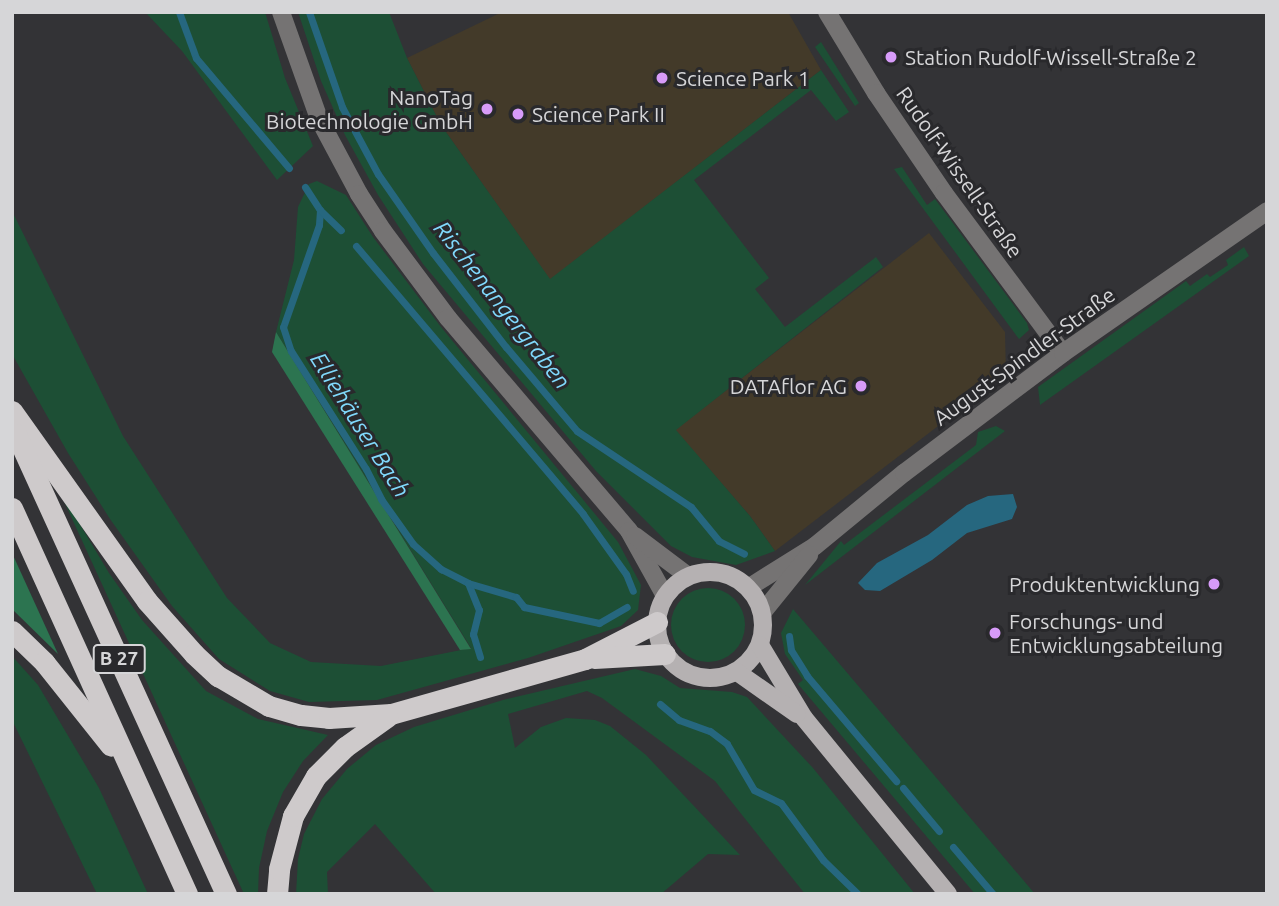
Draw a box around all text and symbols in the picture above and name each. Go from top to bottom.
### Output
place label: Station Rudolf-Wissell-Straße 2 [905,44,1197,70]
marker: Station Rudolf-Wissell-Straße 2 [883,49,899,65]
place label: Science Park 1 [676,65,810,91]
marker: Science Park 1 [654,70,670,86]
street label: Rudolf-Wissell-Straße [892,82,1028,262]
place label: NanoTag Biotechnologie GmbH [266,84,473,134]
marker: NanoTag Biotechnologie GmbH [479,101,495,117]
place label: Science Park II [532,101,665,127]
marker: Science Park II [510,106,526,122]
water label: Rischenangergraben [428,215,576,395]
street label: August-Spindler-Straße [928,282,1120,430]
water label: Elliehäuser Bach [304,347,416,503]
place label: DATAflor AG [730,373,847,399]
marker: DATAflor AG [853,378,869,394]
place label: Produktentwicklung [1009,571,1200,597]
marker: Produktentwicklung [1206,576,1222,592]
place label: Forschungs- und Entwicklungsabteilung [1009,608,1223,658]
marker: Forschungs- und Entwicklungsabteilung [987,625,1003,641]
road number: B 27 [91,644,147,674]

